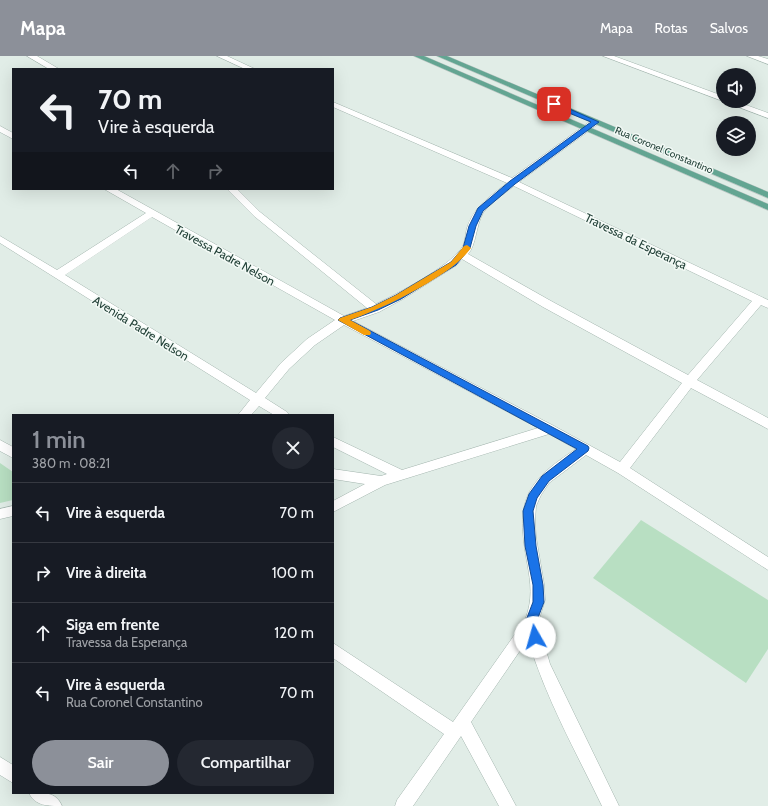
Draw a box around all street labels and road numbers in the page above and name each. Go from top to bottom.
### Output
street label: Rua Coronel Constantino [613,123,715,177]
street label: Travessa da Esperança [582,210,690,272]
street label: Travessa Padre Nelson [172,221,278,289]
street label: Avenida Padre Nelson [90,292,192,364]

